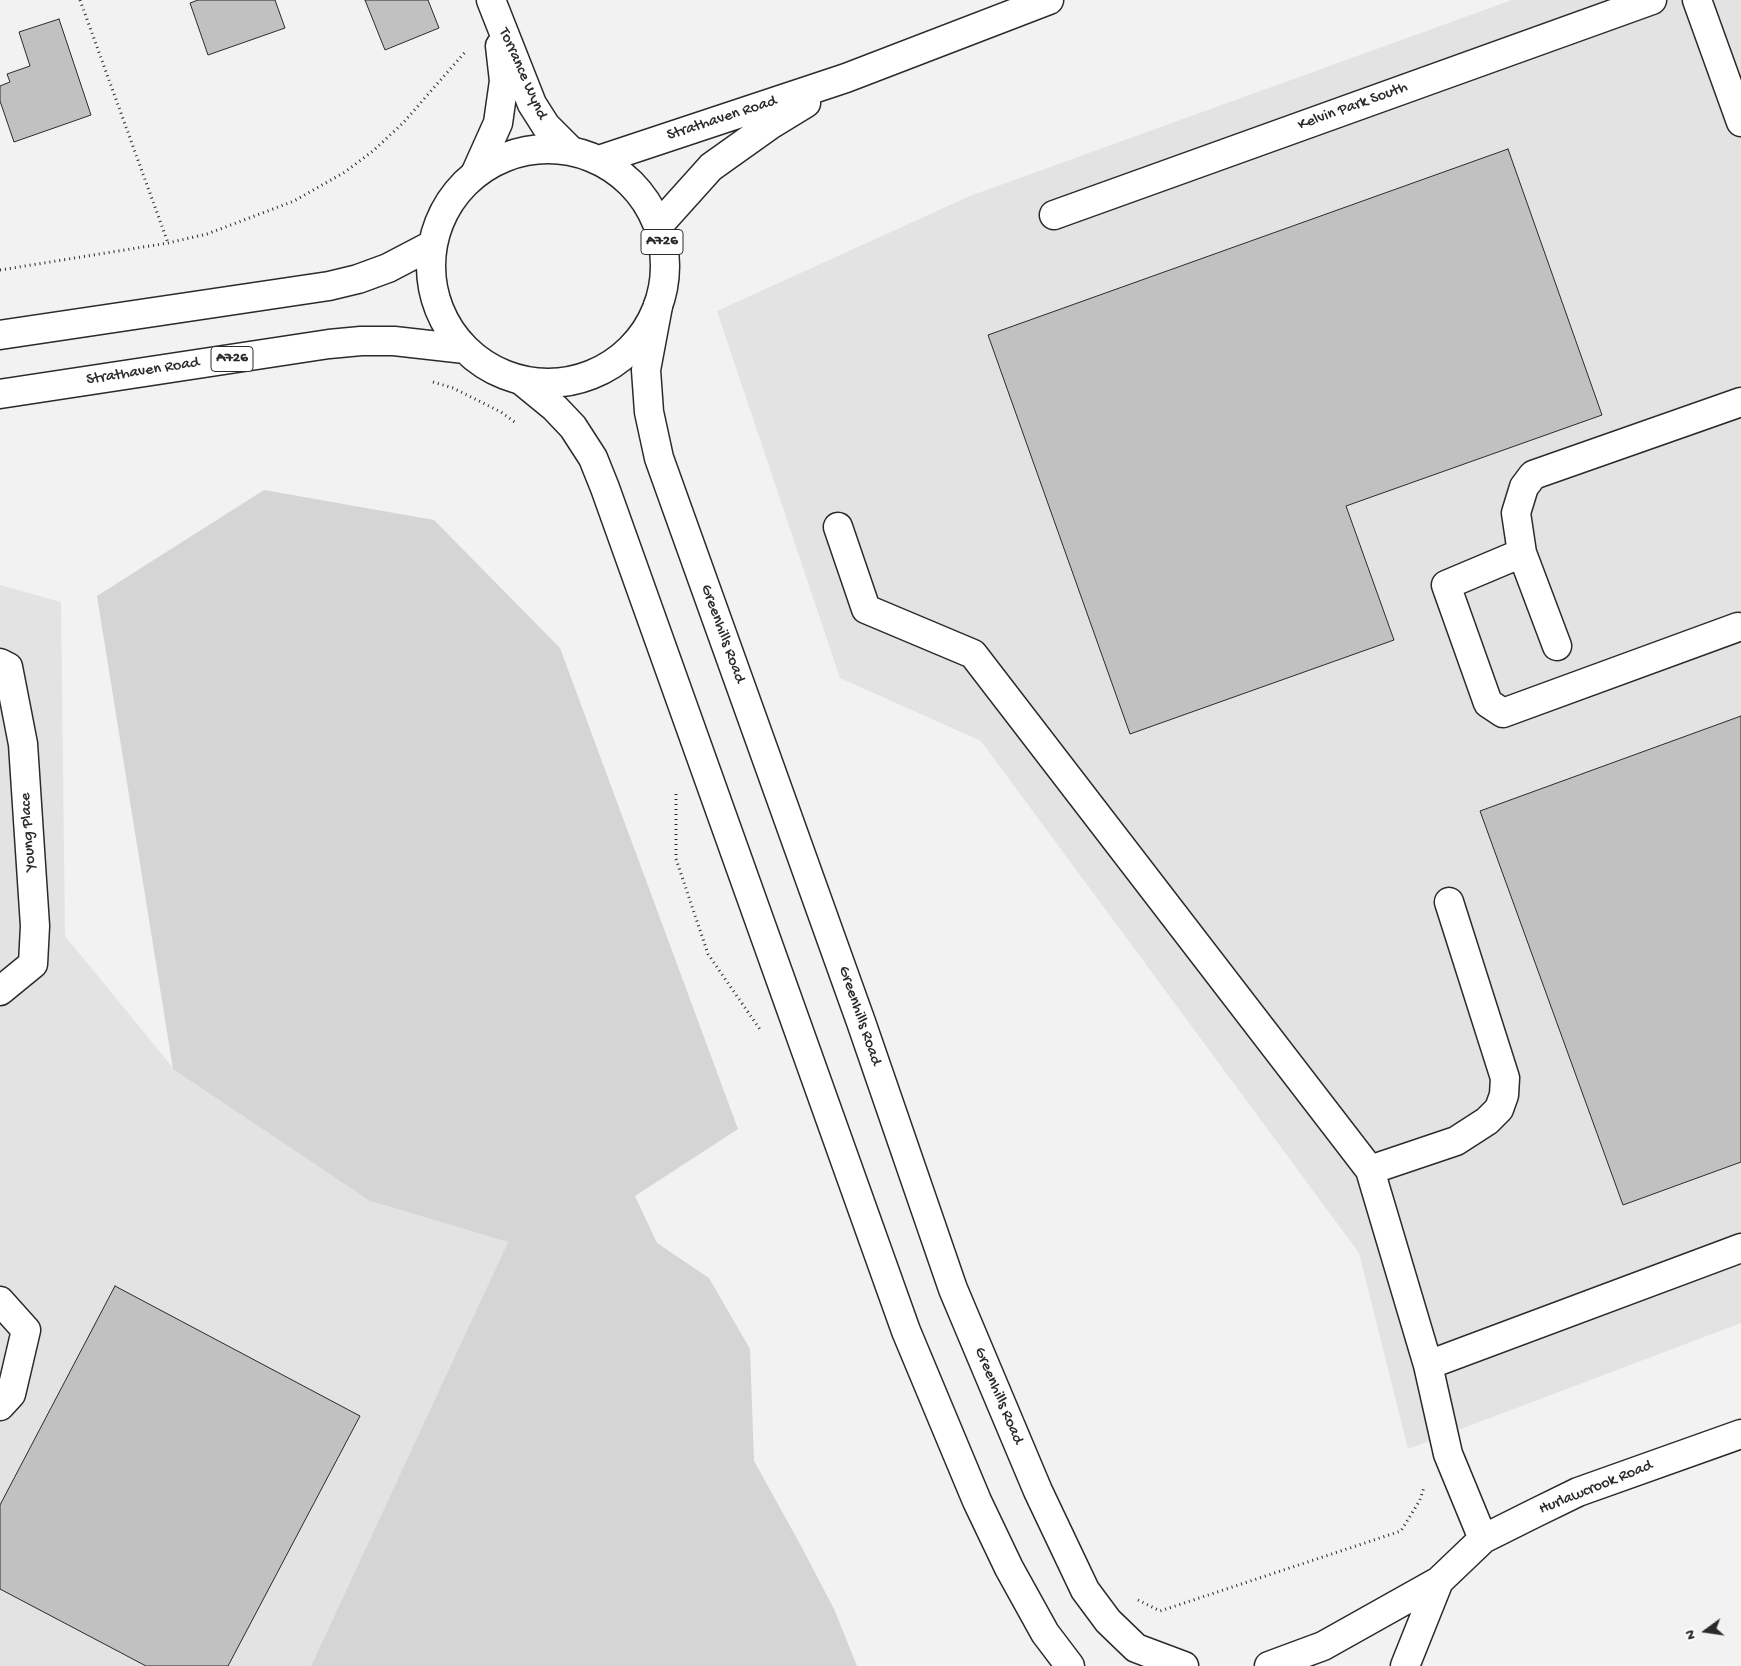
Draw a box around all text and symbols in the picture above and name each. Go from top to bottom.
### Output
street label: Torrance Wynd [493,25,551,123]
street label: Kelvin Park South [1296,78,1410,136]
street label: Strathaven Road [665,92,779,146]
road number: A726 [641,230,683,254]
road number: A726 [211,346,253,372]
street label: Strathaven Road [85,354,201,390]
street label: Greenhills Road [695,582,749,686]
street label: Young Place [17,792,41,872]
street label: Greenhills Road [833,964,885,1068]
street label: Greenhills Road [969,1345,1027,1447]
street label: Hurlawcrook Road [1536,1456,1656,1520]
north arrow [1681,1606,1731,1656]
text: N [1682,1628,1700,1641]

